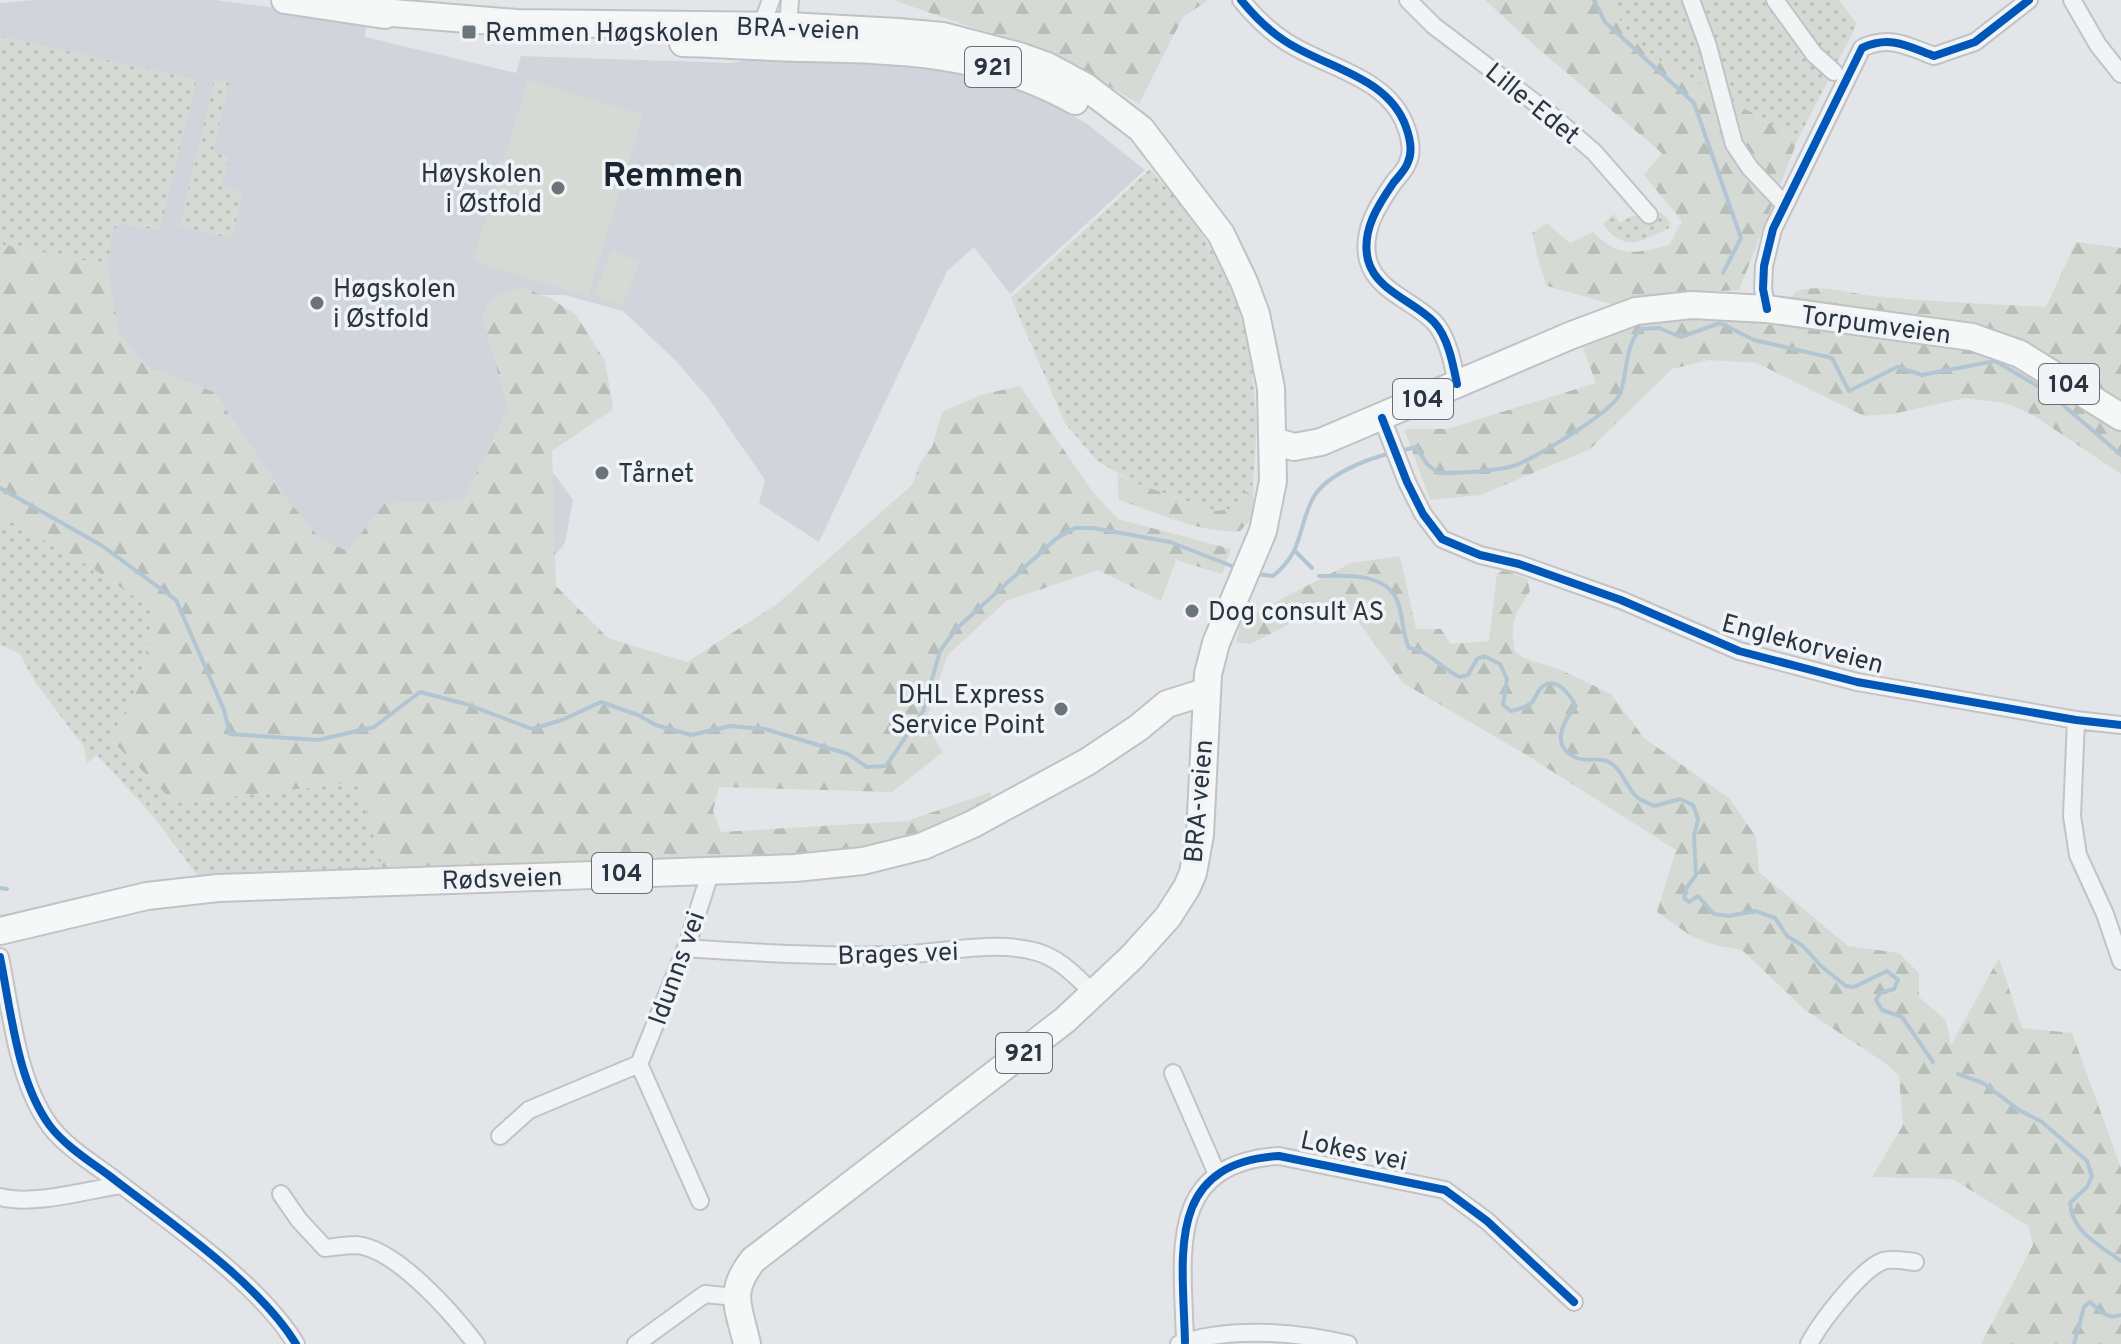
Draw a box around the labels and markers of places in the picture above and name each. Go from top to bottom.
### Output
place label: Remmen Høgskolen [485,18,719,51]
marker: Remmen Høgskolen [460,23,478,41]
place label: Høyskolen i Østfold [421,159,542,222]
marker: Høyskolen i Østfold [549,179,567,197]
place label: Høgskolen i Østfold [333,274,456,337]
marker: Høgskolen i Østfold [308,294,326,312]
place label: Tårnet [618,459,694,492]
marker: Tårnet [593,464,611,482]
place label: Dog consult AS [1208,597,1384,630]
marker: Dog consult AS [1183,602,1201,620]
place label: DHL Express Service Point [890,680,1045,743]
marker: DHL Express Service Point [1052,700,1070,718]

